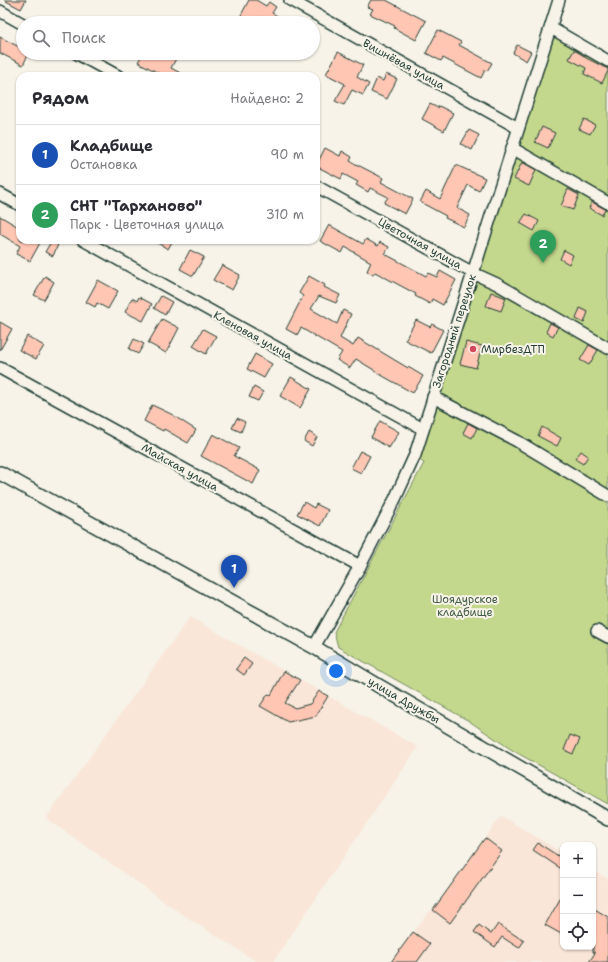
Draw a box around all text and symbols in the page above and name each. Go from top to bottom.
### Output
search box [16,16,320,60]
icon: search [30,27,52,49]
text: Поиск [62,28,106,48]
street label: Вишнёвая улица [360,36,448,93]
text: Рядом [32,87,89,109]
text: Найдено: 2 [230,90,304,107]
text: Кладбище [70,136,153,156]
text: 1 [42,146,48,163]
text: 90 m [270,146,304,163]
text: Остановка [70,156,137,173]
text: СНТ "Тарханово" [70,196,202,216]
text: 2 [40,206,50,223]
text: 310 m [266,206,304,223]
street label: Цветочная улица [375,214,464,273]
text: Парк · Цветочная улица [70,216,224,233]
pin: 2 [530,230,556,263]
street label: Загородный переулок [429,272,480,390]
street label: Кленовая улица [211,308,295,363]
place label: МирбезДТП [481,342,545,357]
marker: МирбезДТП [468,344,478,354]
street label: Майская улица [139,440,221,495]
pin: 1 [221,555,247,588]
park label: Шоядурское кладбище [432,592,498,620]
your location [326,661,346,681]
street label: улица Дружбы [365,674,442,727]
map controls [560,842,596,950]
button: + [560,842,596,878]
button: − [560,878,596,914]
button: locate [560,914,596,950]

